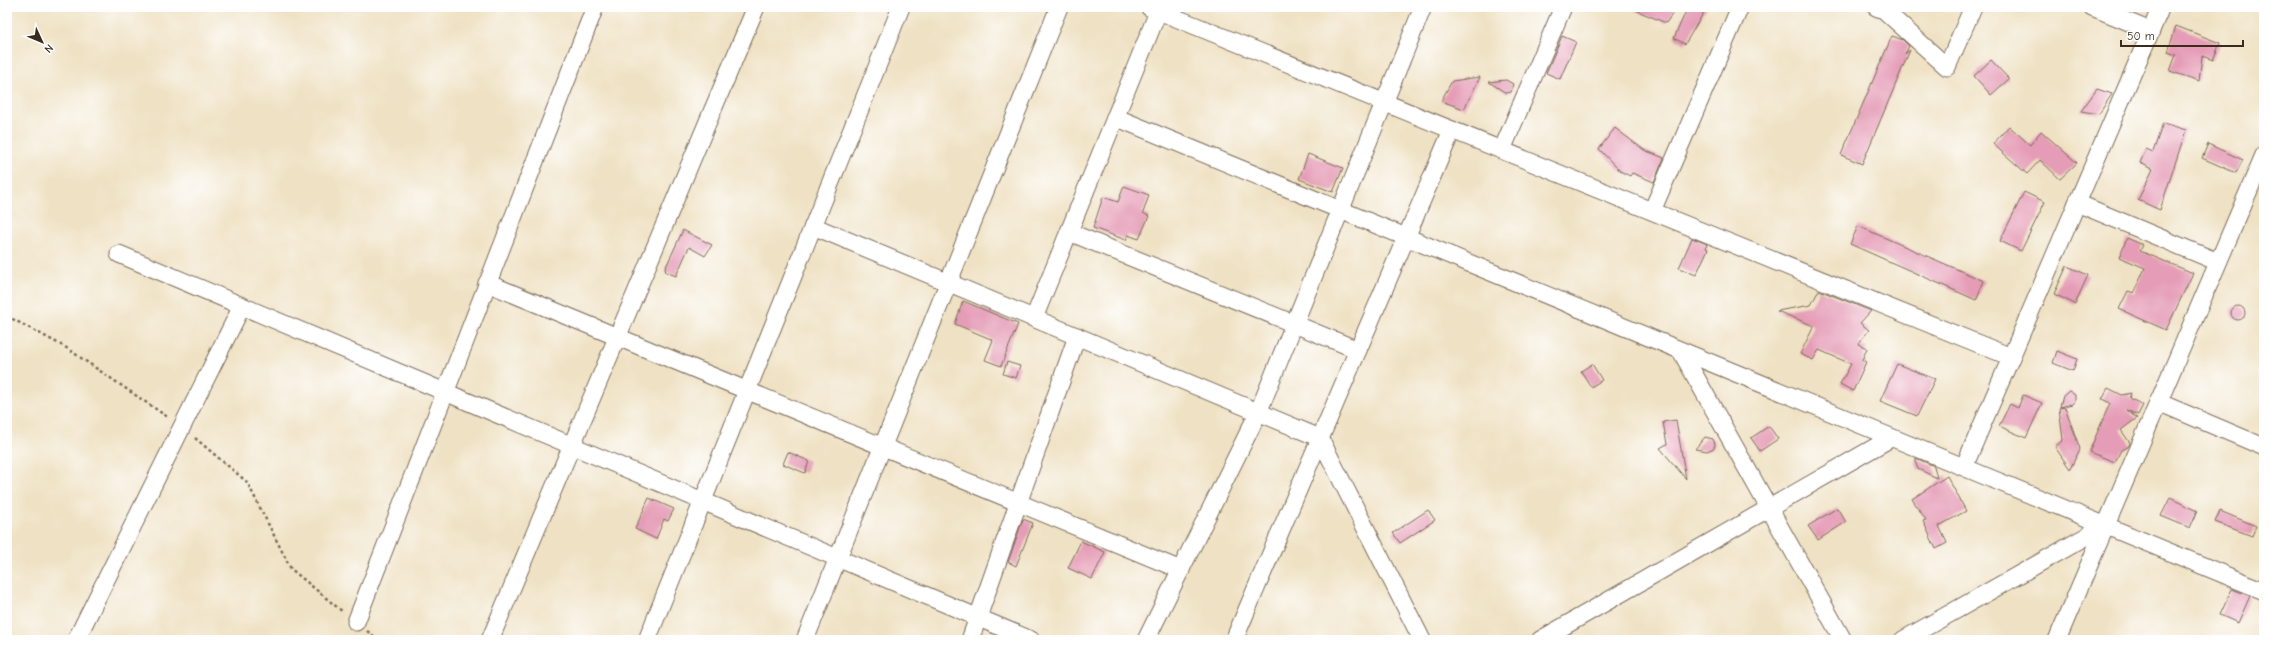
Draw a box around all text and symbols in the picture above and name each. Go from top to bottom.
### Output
north arrow [22,22,62,62]
scale bar [2121,22,2243,48]
text: 50 m [2127,29,2155,43]
text: N [42,41,56,56]

